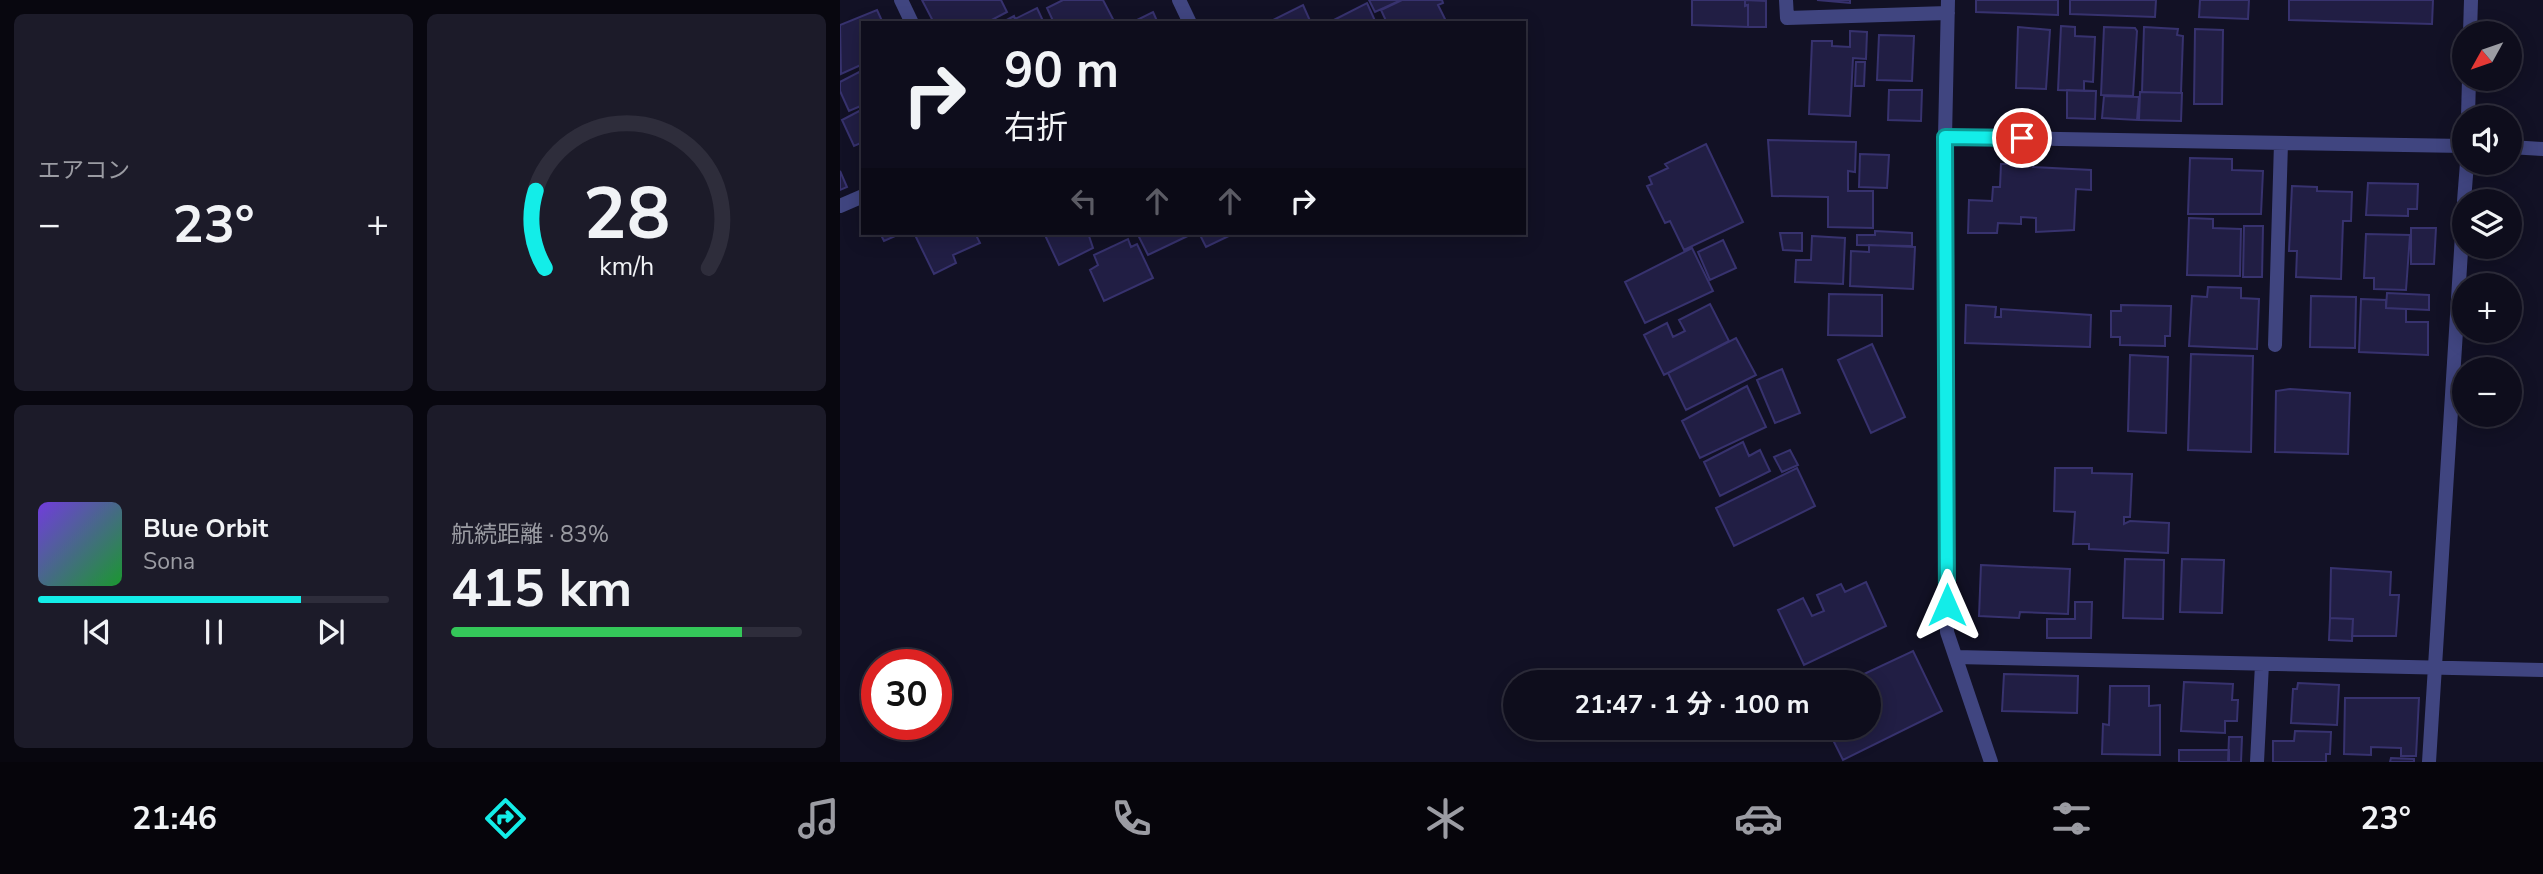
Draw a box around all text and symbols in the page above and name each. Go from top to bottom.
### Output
north arrow [2452,21,2522,91]
map controls [2452,21,2522,427]
text: 90 m [1004,37,1119,104]
icon: right [889,49,980,140]
button: sound [2452,105,2522,175]
text: 右折 [1004,106,1068,149]
pin [1992,108,2052,168]
icon: arrive [2003,119,2041,157]
text: エアコン [38,155,130,186]
text: 28 [583,165,670,265]
icon: left [1065,182,1103,220]
icon: ahead [1138,182,1176,220]
icon: ahead [1211,182,1249,220]
icon: right [1284,182,1322,220]
text: 23° [172,189,255,260]
button: layers [2452,189,2522,259]
text: − [38,199,61,250]
text: + [366,199,389,250]
text: km/h [599,250,654,284]
button: + [2452,273,2522,343]
button: − [2452,357,2522,427]
text: Blue Orbit [143,511,268,546]
text: 航続距離 · 83% [451,519,609,550]
text: Sona [143,546,195,577]
text: 415 km [451,553,632,624]
position arrow [1910,568,1984,642]
icon: previous [78,613,116,651]
icon: pause [195,613,233,651]
icon: next [312,613,350,651]
speed limit sign: 30 [861,649,952,740]
text: 21:47 · 1 分 · 100 m [1574,687,1810,722]
icon: directions [481,794,530,843]
icon: music [794,794,843,843]
icon: phone [1107,794,1156,843]
icon: climate [1421,794,1470,843]
icon: car [1734,794,1783,843]
icon: filters [2047,794,2096,843]
text: 21:46 [132,797,217,840]
text: 23° [2360,797,2411,840]

